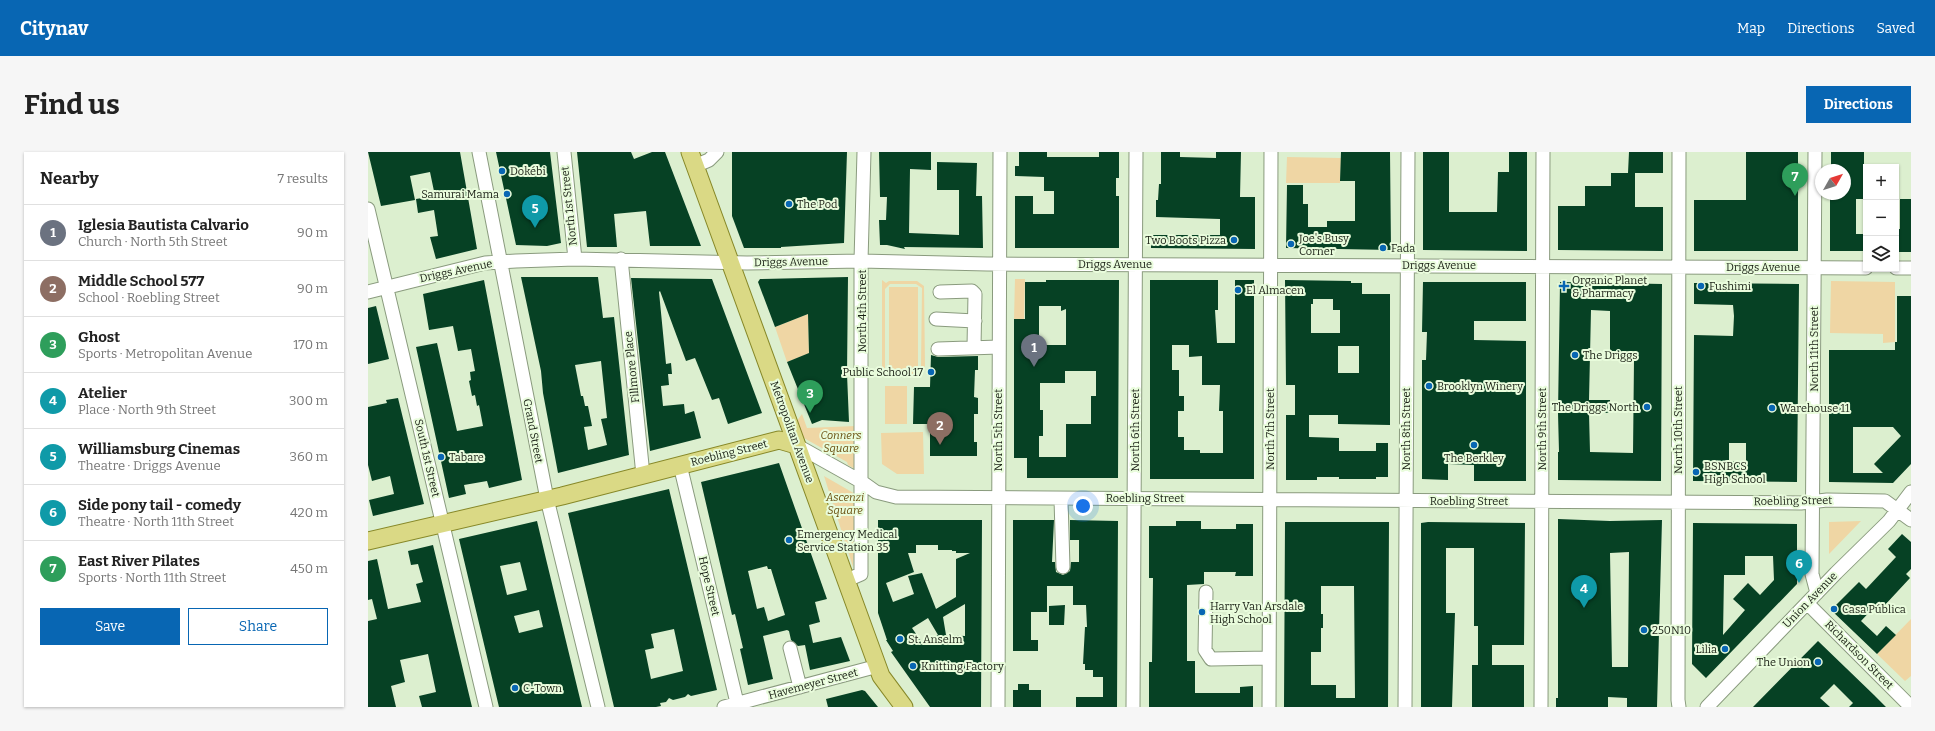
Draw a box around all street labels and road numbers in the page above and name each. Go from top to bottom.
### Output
street label: North 1st Street [558,166,580,246]
street label: Driggs Avenue [754,255,828,269]
street label: Driggs Avenue [418,257,494,285]
street label: Driggs Avenue [1078,258,1152,271]
street label: Driggs Avenue [1402,259,1476,272]
street label: Driggs Avenue [1726,261,1800,274]
street label: North 4th Street [856,269,869,353]
street label: North 11th Street [1808,306,1821,392]
street label: Fillmore Place [622,330,642,404]
street label: Metropolitan Avenue [767,379,817,485]
street label: North 10th Street [1672,386,1685,474]
street label: North 8th Street [1400,387,1413,471]
street label: North 9th Street [1536,387,1549,471]
street label: North 6th Street [1129,388,1142,472]
street label: North 7th Street [1264,388,1277,470]
street label: North 5th Street [992,389,1005,471]
street label: Grand Street [520,398,546,464]
street label: South 1st Street [412,418,442,498]
street label: Roebling Street [689,437,769,469]
street label: Roebling Street [1106,492,1184,505]
street label: Roebling Street [1754,494,1832,508]
street label: Roebling Street [1430,495,1508,508]
street label: Hope Street [696,555,722,617]
street label: Union Avenue [1780,569,1840,631]
street label: Richardson Street [1822,618,1896,692]
street label: Havemeyer Street [767,666,859,702]

